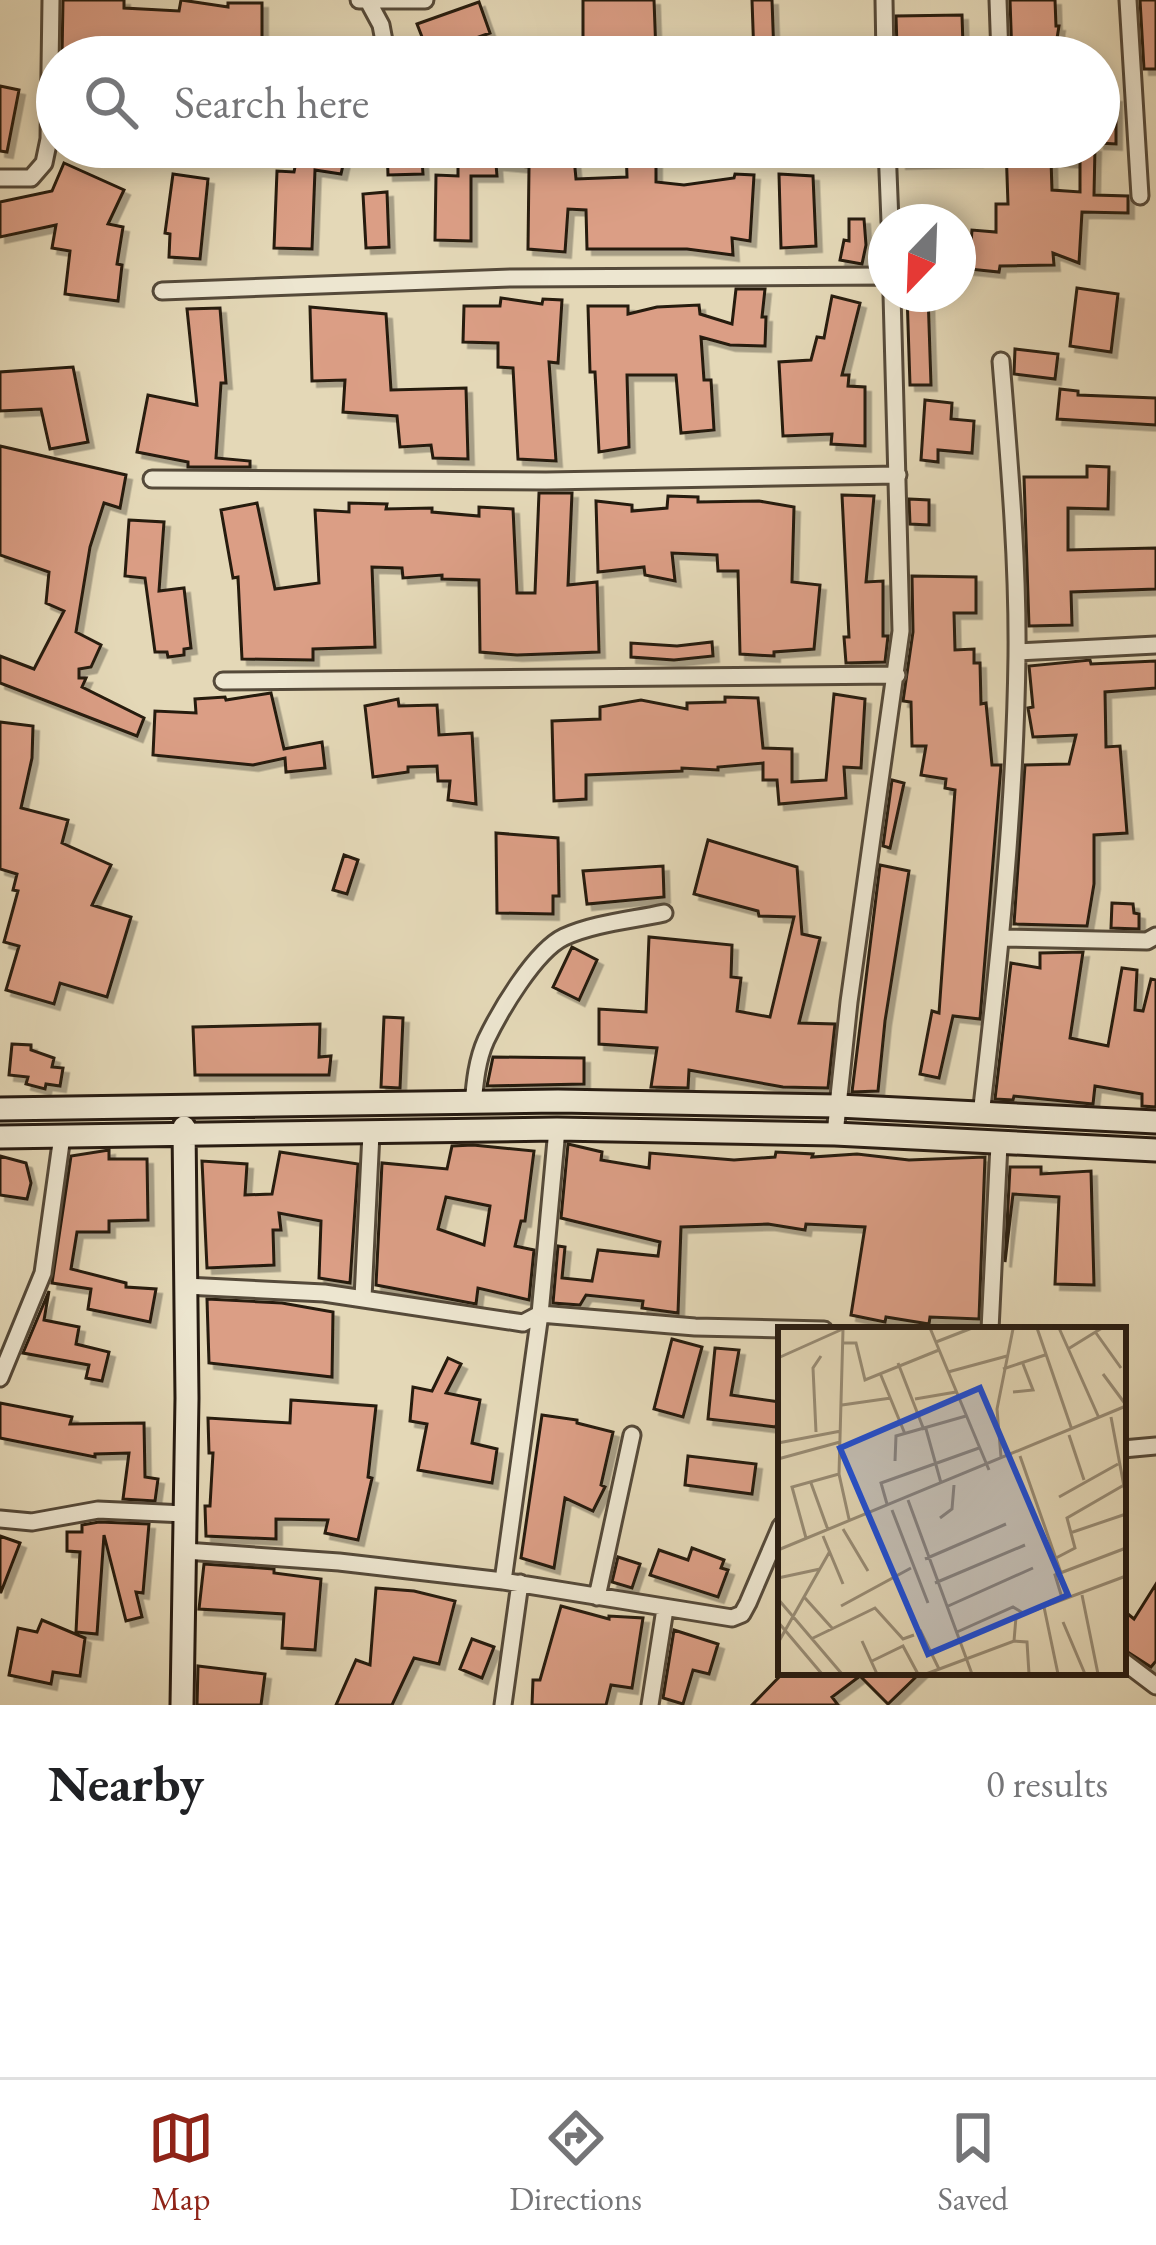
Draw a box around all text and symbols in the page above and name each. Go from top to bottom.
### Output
search box [36,36,1120,168]
icon: search [78,69,144,135]
text: Search here [174,73,369,131]
north arrow [868,204,976,312]
inset map [778,1327,1126,1675]
text: Nearby [48,1750,204,1816]
text: 0 results [986,1758,1108,1809]
tab: Map [148,2105,214,2220]
tab: Directions [509,2105,642,2220]
tab: Saved [938,2105,1008,2220]

